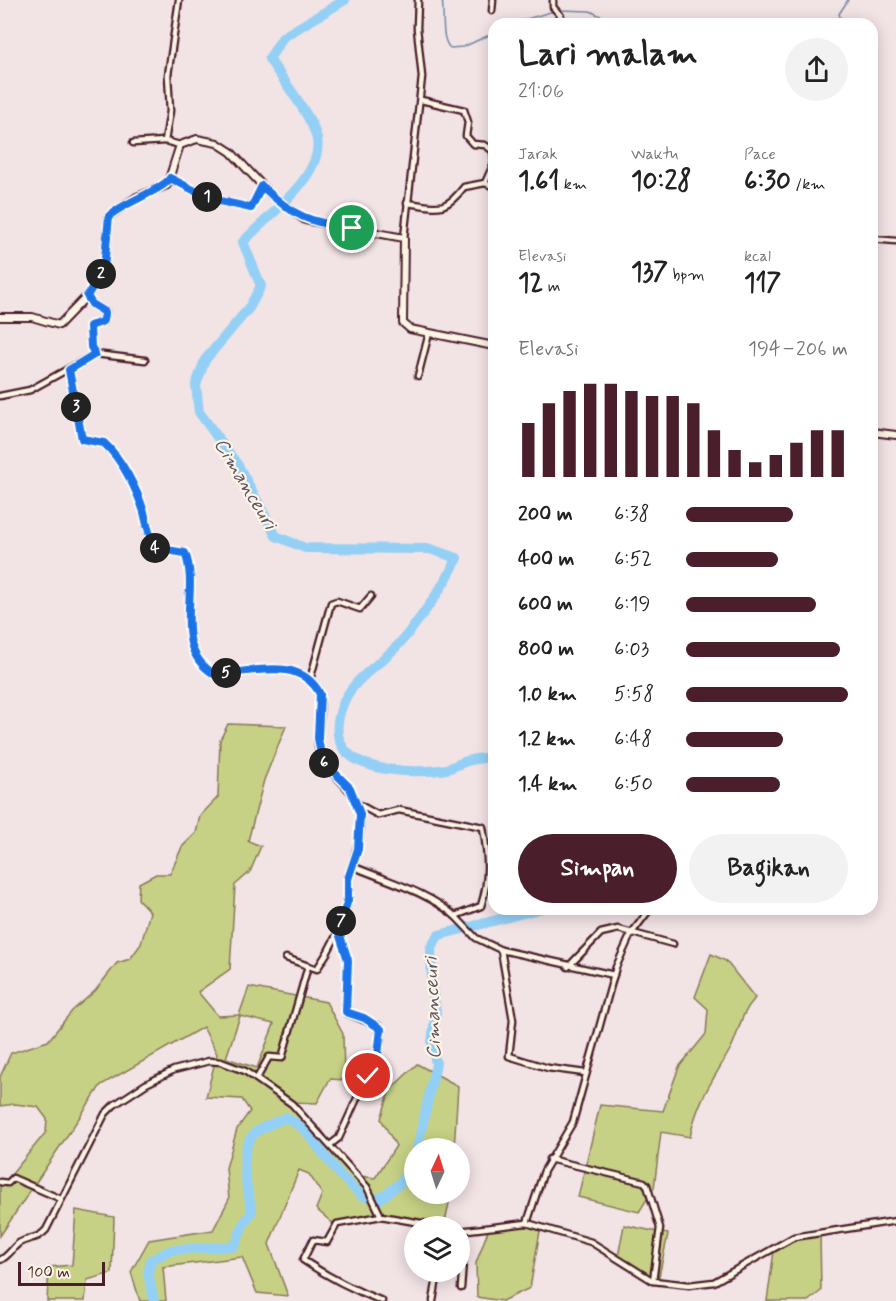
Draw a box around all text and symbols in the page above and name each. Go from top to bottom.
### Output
text: Lari malam [518,33,698,77]
button: share [785,38,848,101]
text: 21:06 [518,78,564,105]
text: Jarak [518,144,557,165]
text: Waktu [631,144,678,165]
text: Pace [744,144,776,165]
text: 1.61 [518,165,560,199]
text: 10:28 [631,165,691,199]
text: 6:30 [744,165,791,199]
text: km [560,174,587,195]
text: /km [791,174,826,195]
pin: 1 [192,182,222,212]
text: 1 [203,186,211,207]
pin [326,202,377,253]
icon: arrive [335,211,368,244]
text: Elevasi [518,246,566,267]
text: kcal [744,246,771,267]
text: 137 [631,256,668,290]
pin: 2 [86,259,116,289]
text: 2 [97,263,105,284]
text: bpm [668,265,705,286]
text: 12 [518,267,543,301]
text: 117 [744,267,781,301]
text: m [543,276,560,297]
text: Elevasi [518,336,578,363]
text: 194–206 m [748,336,848,363]
pin: 3 [61,392,91,422]
text: 3 [72,396,80,417]
water label: Cimanceuri [207,433,284,536]
text: 200 m [518,501,573,528]
text: 6:38 [614,501,650,528]
pin: 4 [140,533,170,563]
text: 4 [150,537,160,558]
text: 400 m [518,546,574,573]
text: 6:52 [614,546,652,573]
text: 600 m [518,591,573,618]
text: 6:19 [614,591,650,618]
text: 800 m [518,636,574,663]
text: 6:03 [614,636,649,663]
pin: 5 [211,658,241,688]
text: 5 [221,662,231,683]
text: 1.0 km [518,681,577,708]
text: 5:58 [614,681,654,708]
text: 1.2 km [518,726,575,753]
text: 6:48 [614,726,652,753]
pin: 6 [309,748,339,778]
text: 6 [320,752,328,773]
text: 1.4 km [518,771,577,798]
text: 6:50 [614,771,653,798]
button: Simpan [518,834,677,903]
button: Bagikan [689,834,848,903]
pin: 7 [326,906,356,936]
text: 7 [336,910,346,931]
water label: Cimanceuri [418,955,448,1060]
pin [342,1050,393,1101]
icon: check [351,1059,384,1092]
north arrow [404,1138,470,1204]
map controls [404,1138,470,1282]
button: layers [404,1216,470,1282]
scale bar [18,1259,105,1286]
text: 100 m [27,1262,70,1283]

